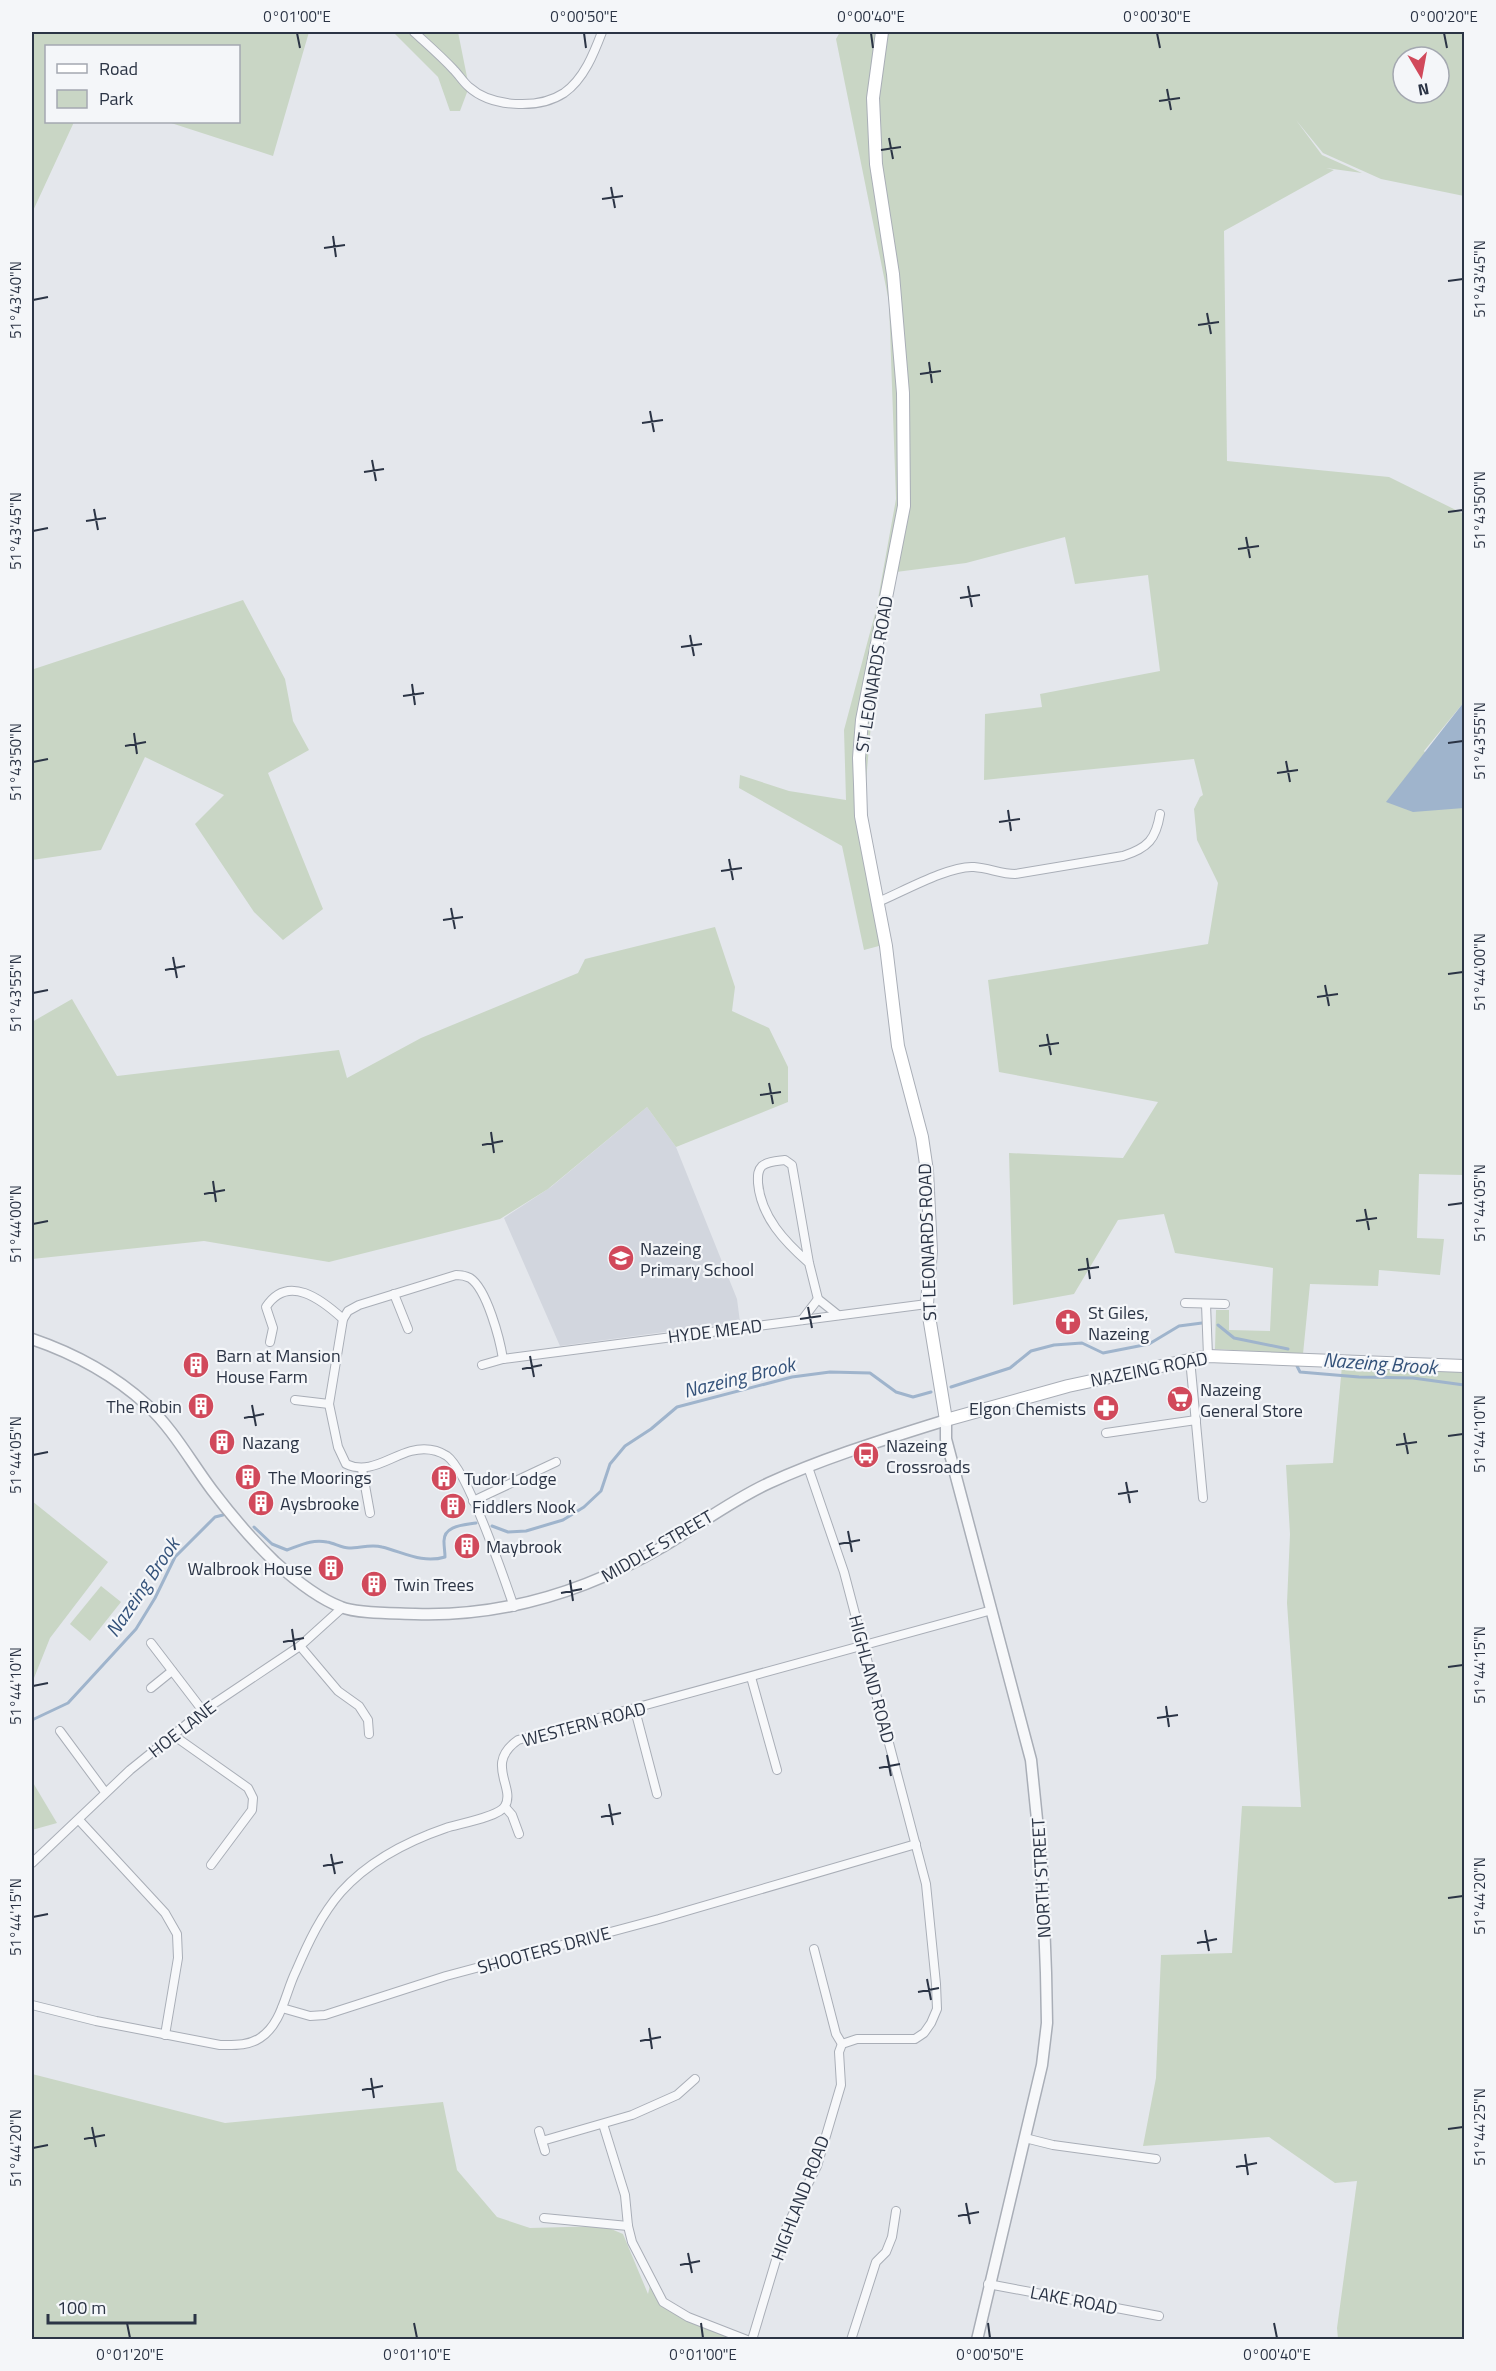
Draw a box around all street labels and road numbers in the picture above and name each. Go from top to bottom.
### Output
street label: ST LEONARDS ROAD [848,594,900,754]
street label: ST LEONARDS ROAD [911,1163,943,1321]
street label: HYDE MEAD [666,1312,764,1350]
street label: NAZEING ROAD [1088,1344,1210,1394]
street label: MIDDLE STREET [596,1503,718,1589]
street label: HIGHLAND ROAD [842,1612,902,1746]
street label: HOE LANE [142,1694,222,1764]
street label: WESTERN ROAD [519,1694,649,1754]
street label: NORTH STREET [1024,1817,1058,1939]
street label: SHOOTERS DRIVE [474,1919,614,1981]
street label: HIGHLAND ROAD [764,2132,836,2264]
street label: LAKE ROAD [1028,2278,1120,2322]

